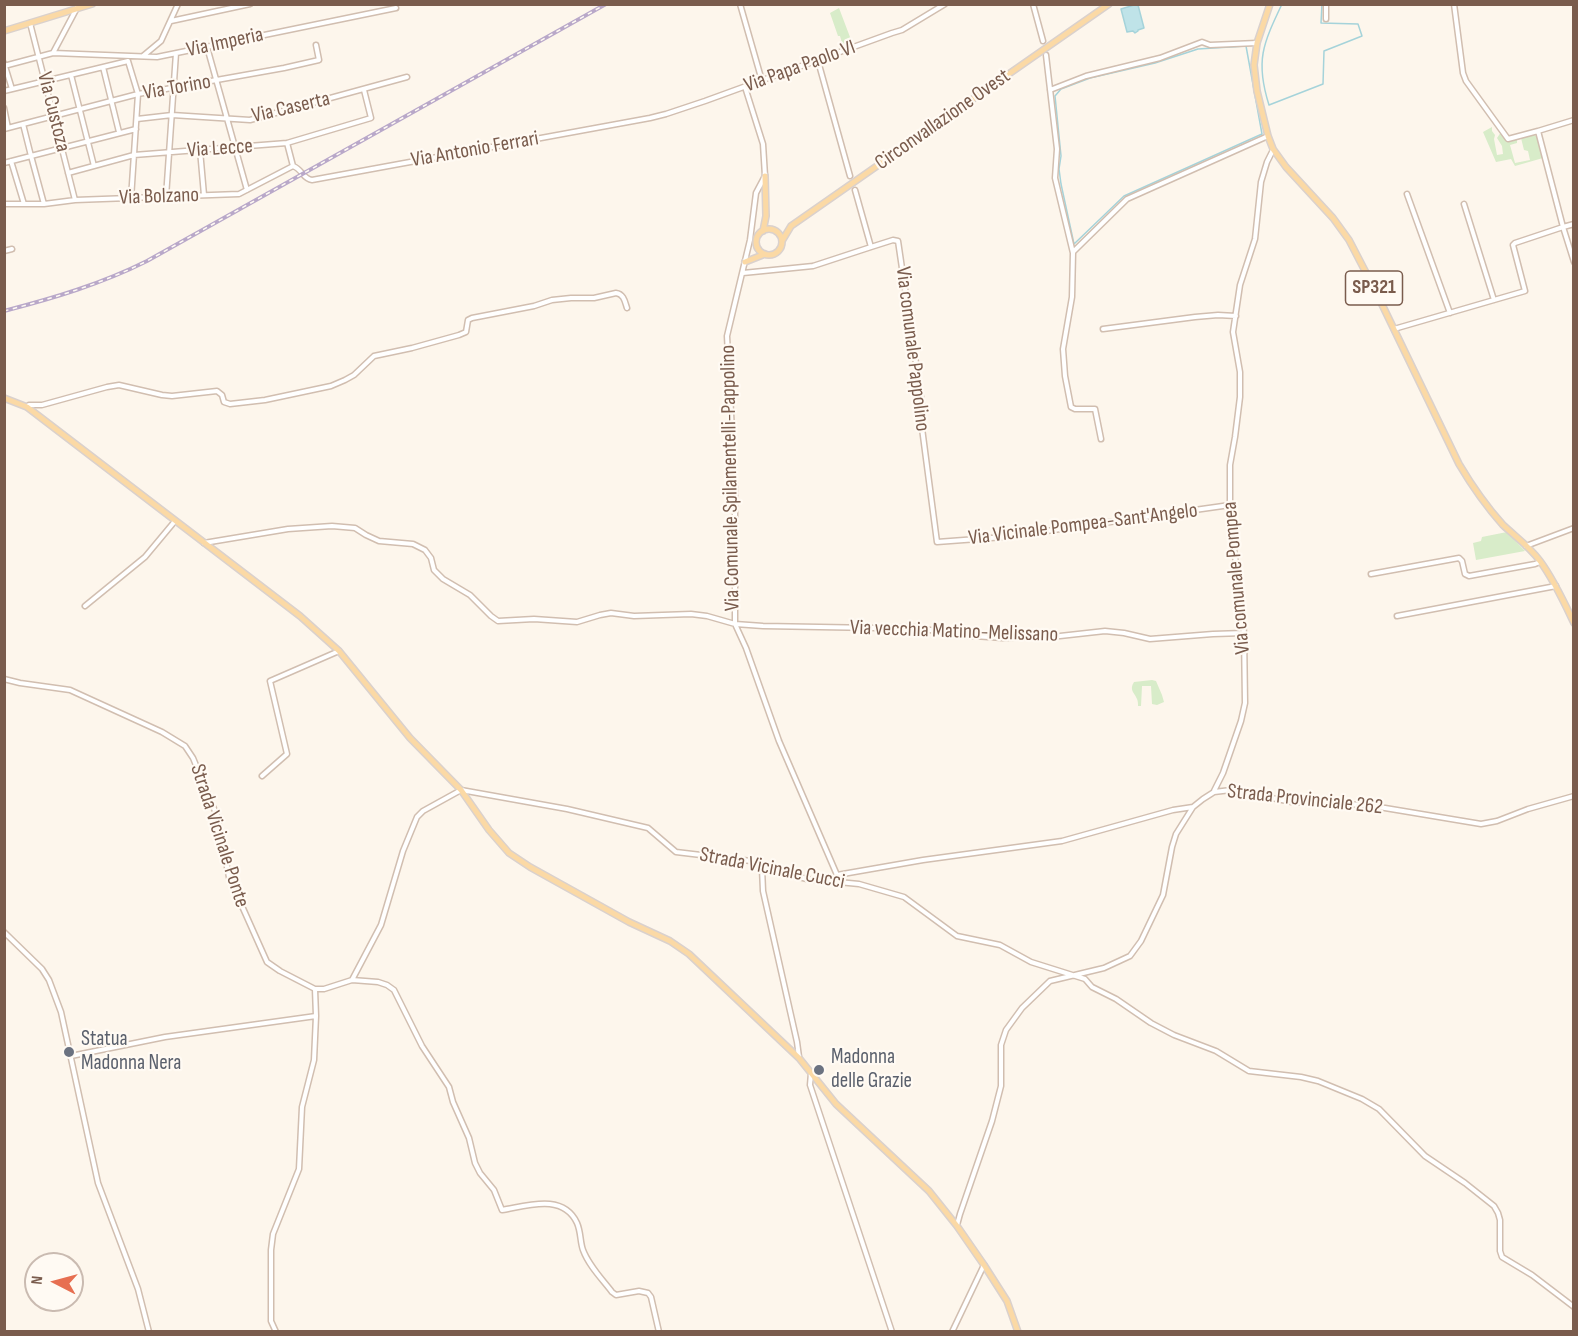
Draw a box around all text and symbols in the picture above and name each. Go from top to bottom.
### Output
street label: Via Imperia [184,23,266,63]
street label: Via Papa Paolo VI [741,35,859,99]
street label: Circonvallazione Ovest [871,64,1015,176]
street label: Via Custoza [31,69,75,155]
street label: Via Torino [141,70,213,106]
street label: Via Caserta [250,87,332,129]
street label: Via Antonio Ferrari [409,126,541,174]
street label: Via Lecce [186,134,254,164]
street label: Via Bolzano [119,183,199,211]
street label: Via comunale Pappolino [889,265,935,433]
road number: SP321 [1346,271,1402,305]
street label: Via Comunale Spilamentelli-Pappolino [716,345,746,611]
street label: Via Vicinale Pompea-Sant'Angelo [967,498,1199,552]
street label: Via comunale Pompea [1218,501,1256,655]
street label: Via vecchia Matino-Melissano [850,616,1058,648]
street label: Strada Vicinale Ponte [184,761,254,911]
street label: Strada Provinciale 262 [1226,779,1384,821]
street label: Strada Vicinale Cucci [697,843,847,895]
place label: Statua Madonna Nera [81,1027,181,1077]
marker: Statua Madonna Nera [62,1045,76,1059]
place label: Madonna delle Grazie [831,1045,912,1095]
marker: Madonna delle Grazie [812,1063,826,1077]
north arrow [24,1252,84,1312]
text: N [28,1275,47,1286]

